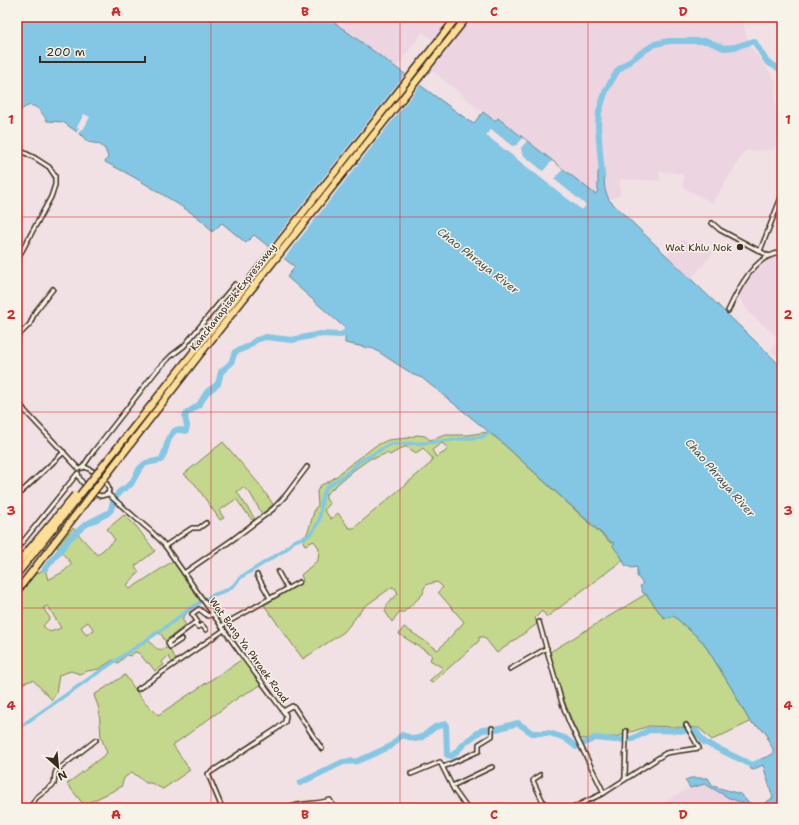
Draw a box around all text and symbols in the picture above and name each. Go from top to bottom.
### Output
text: A [111,3,121,20]
text: B [301,3,309,20]
text: C [490,3,498,20]
text: D [678,3,688,20]
scale bar [40,38,145,64]
text: 200 m [46,44,85,60]
text: 1 [8,111,14,128]
text: 1 [785,111,791,128]
water label: Chao Phraya River [434,224,522,298]
street label: Kanchanapisek Expressway [187,241,279,353]
place label: Wat Khlu Nok [665,241,732,254]
marker: Wat Khlu Nok [735,242,745,252]
text: 2 [6,306,16,323]
text: 2 [783,306,793,323]
water label: Chao Phraya River [682,435,759,521]
text: 3 [6,502,16,519]
text: 3 [783,502,793,519]
street label: Wat Bang Ya Phraek Road [206,595,292,706]
text: 4 [6,697,16,714]
text: 4 [783,697,793,714]
north arrow [38,747,78,787]
text: N [55,767,70,784]
text: A [111,806,121,823]
text: B [301,806,309,823]
text: C [490,806,498,823]
text: D [678,806,688,823]

